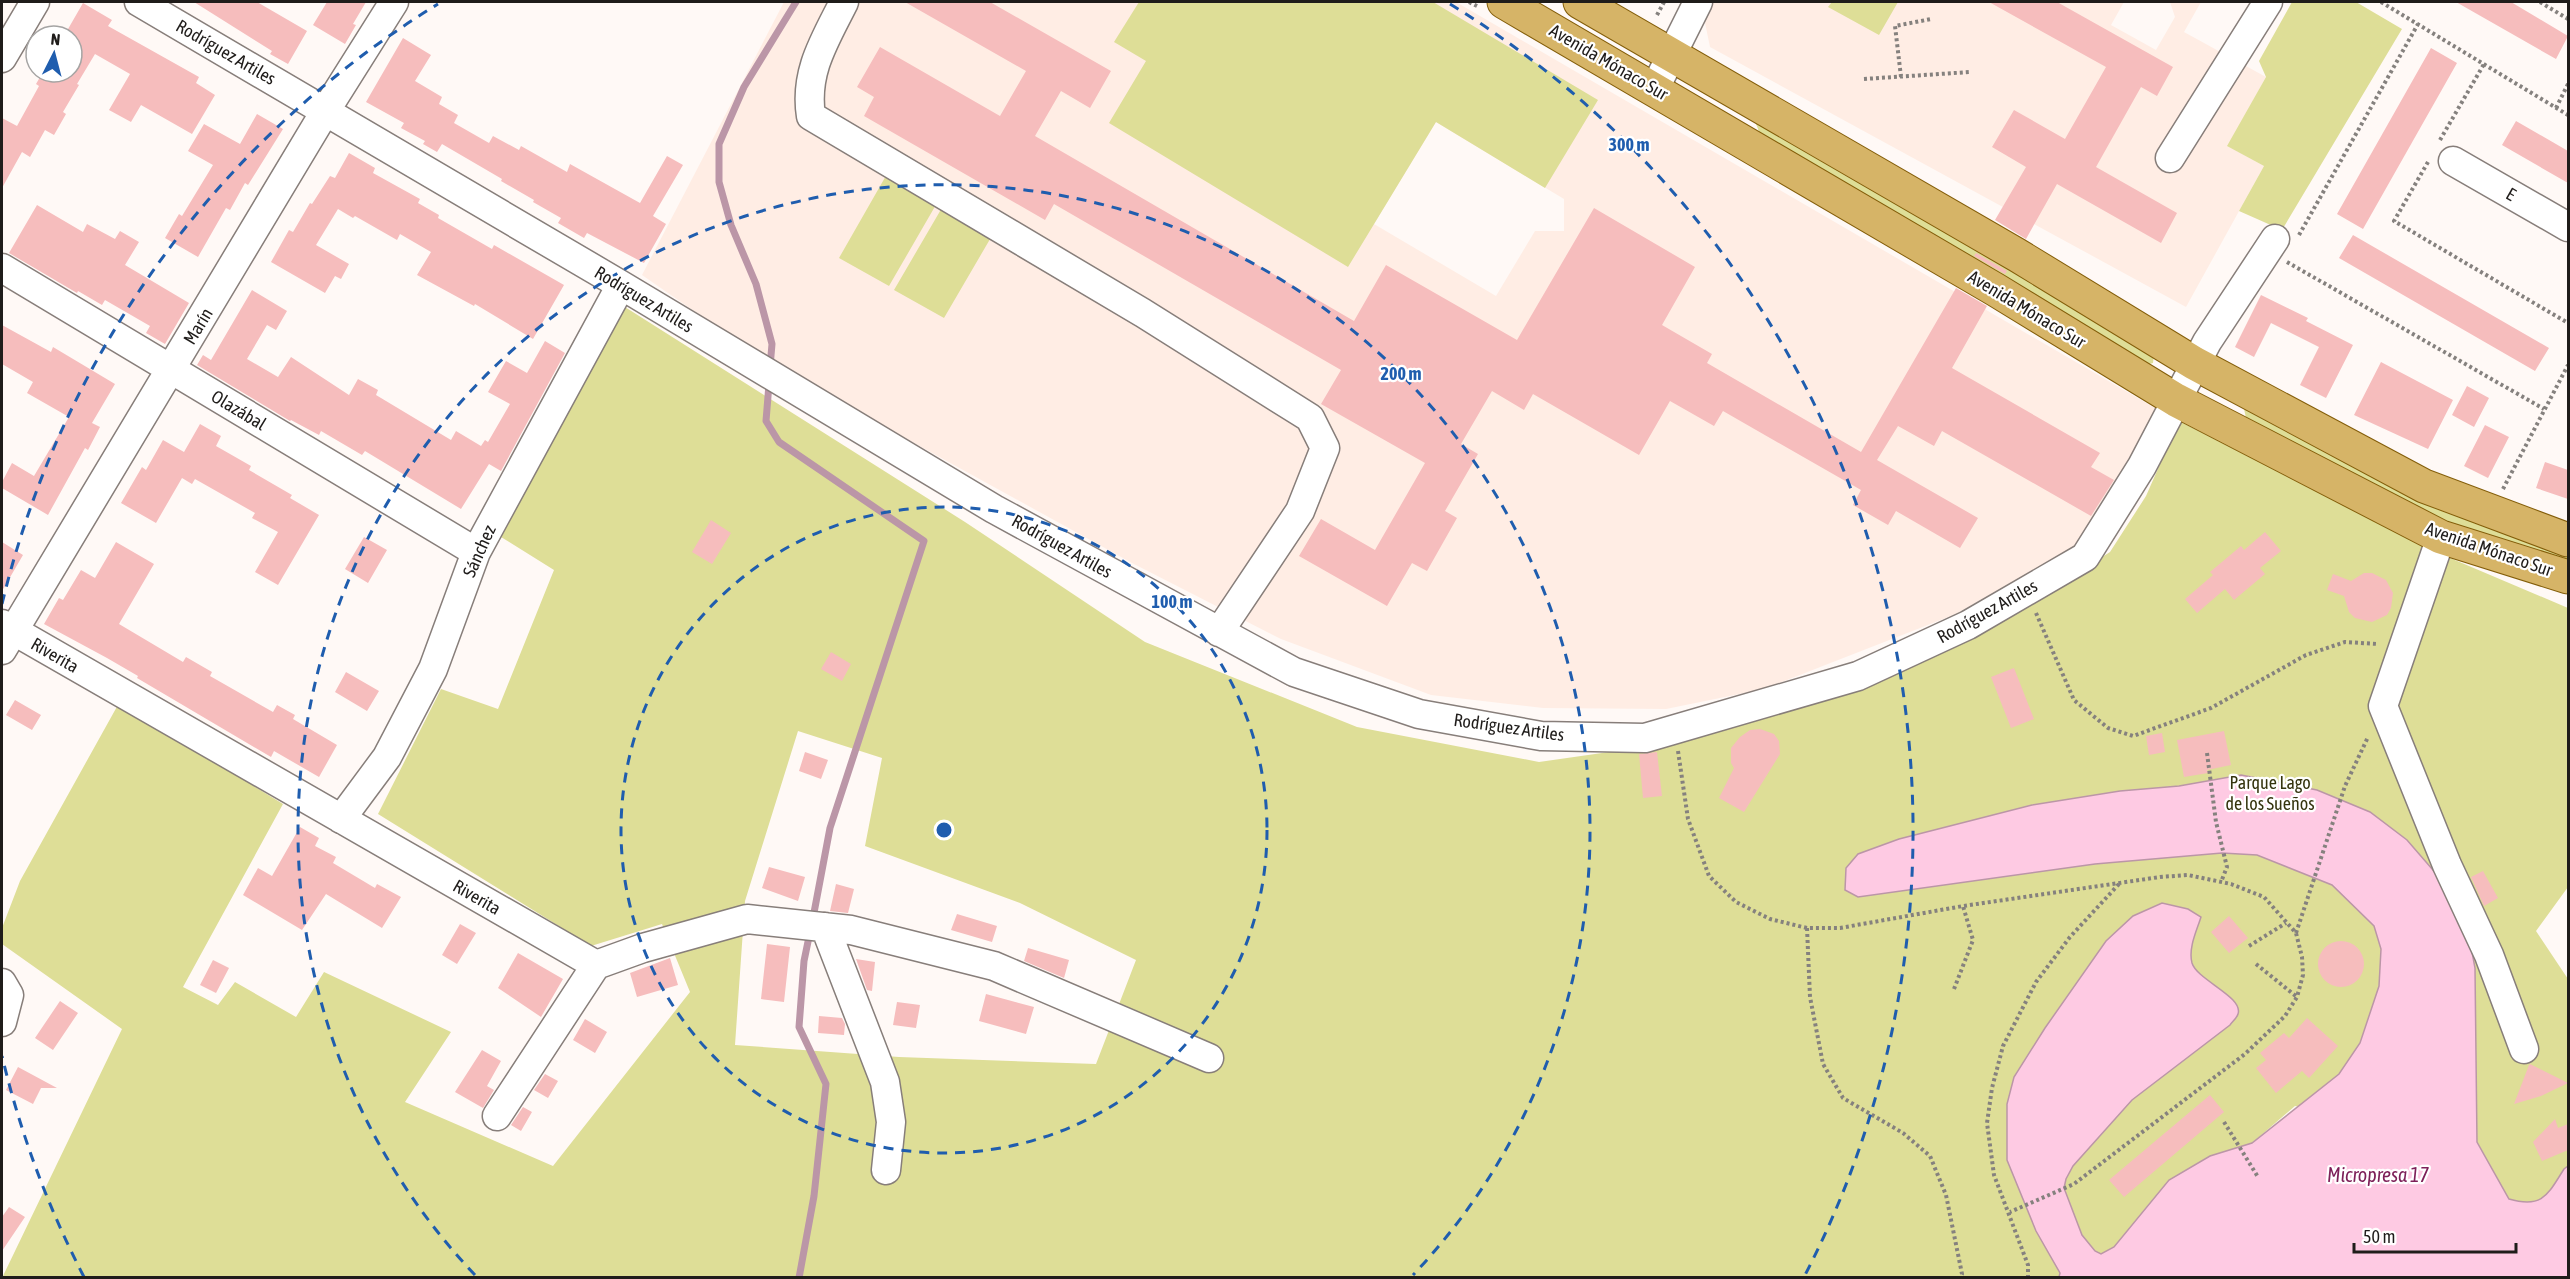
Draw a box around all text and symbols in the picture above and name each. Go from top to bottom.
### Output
street label: Rodríguez Artiles [173,15,279,89]
street label: Avenida Mónaco Sur [1546,20,1673,105]
north arrow [24,24,84,84]
text: N [50,30,61,49]
text: 300 m [1609,134,1649,155]
street label: E [2502,183,2520,205]
street label: Rodríguez Artiles [591,261,697,337]
street label: Avenida Mónaco Sur [1964,266,2090,353]
street label: Marín [179,304,217,348]
text: 200 m [1381,363,1421,384]
street label: Olazábal [208,386,270,435]
street label: Rodríguez Artiles [1008,510,1116,582]
street label: Avenida Mónaco Sur [2423,517,2556,581]
street label: Sánchez [458,521,500,580]
street label: Rodríguez Artiles [1933,575,2041,647]
text: 100 m [1152,591,1192,612]
street label: Riverita [27,633,83,677]
street label: Rodríguez Artiles [1452,709,1566,745]
park label: Parque Lago de los Sueños [2225,772,2315,814]
centre of rings [934,820,954,840]
street label: Riverita [449,875,505,919]
water label: Micropresa 17 [2327,1163,2430,1186]
scale bar [2354,1216,2516,1254]
text: 50 m [2363,1226,2395,1247]

